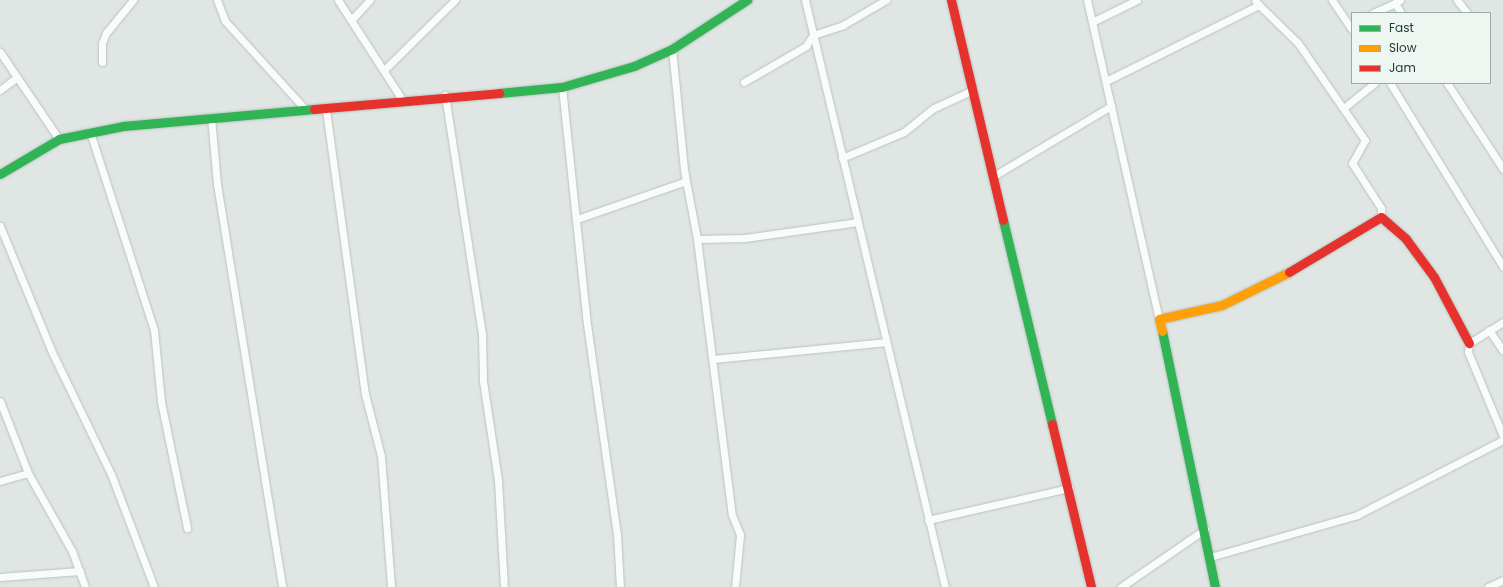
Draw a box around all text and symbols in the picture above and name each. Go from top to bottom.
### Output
legend [1351,12,1491,84]
text: Fast [1389,19,1414,36]
text: Slow [1389,39,1417,56]
text: Jam [1389,59,1416,76]

